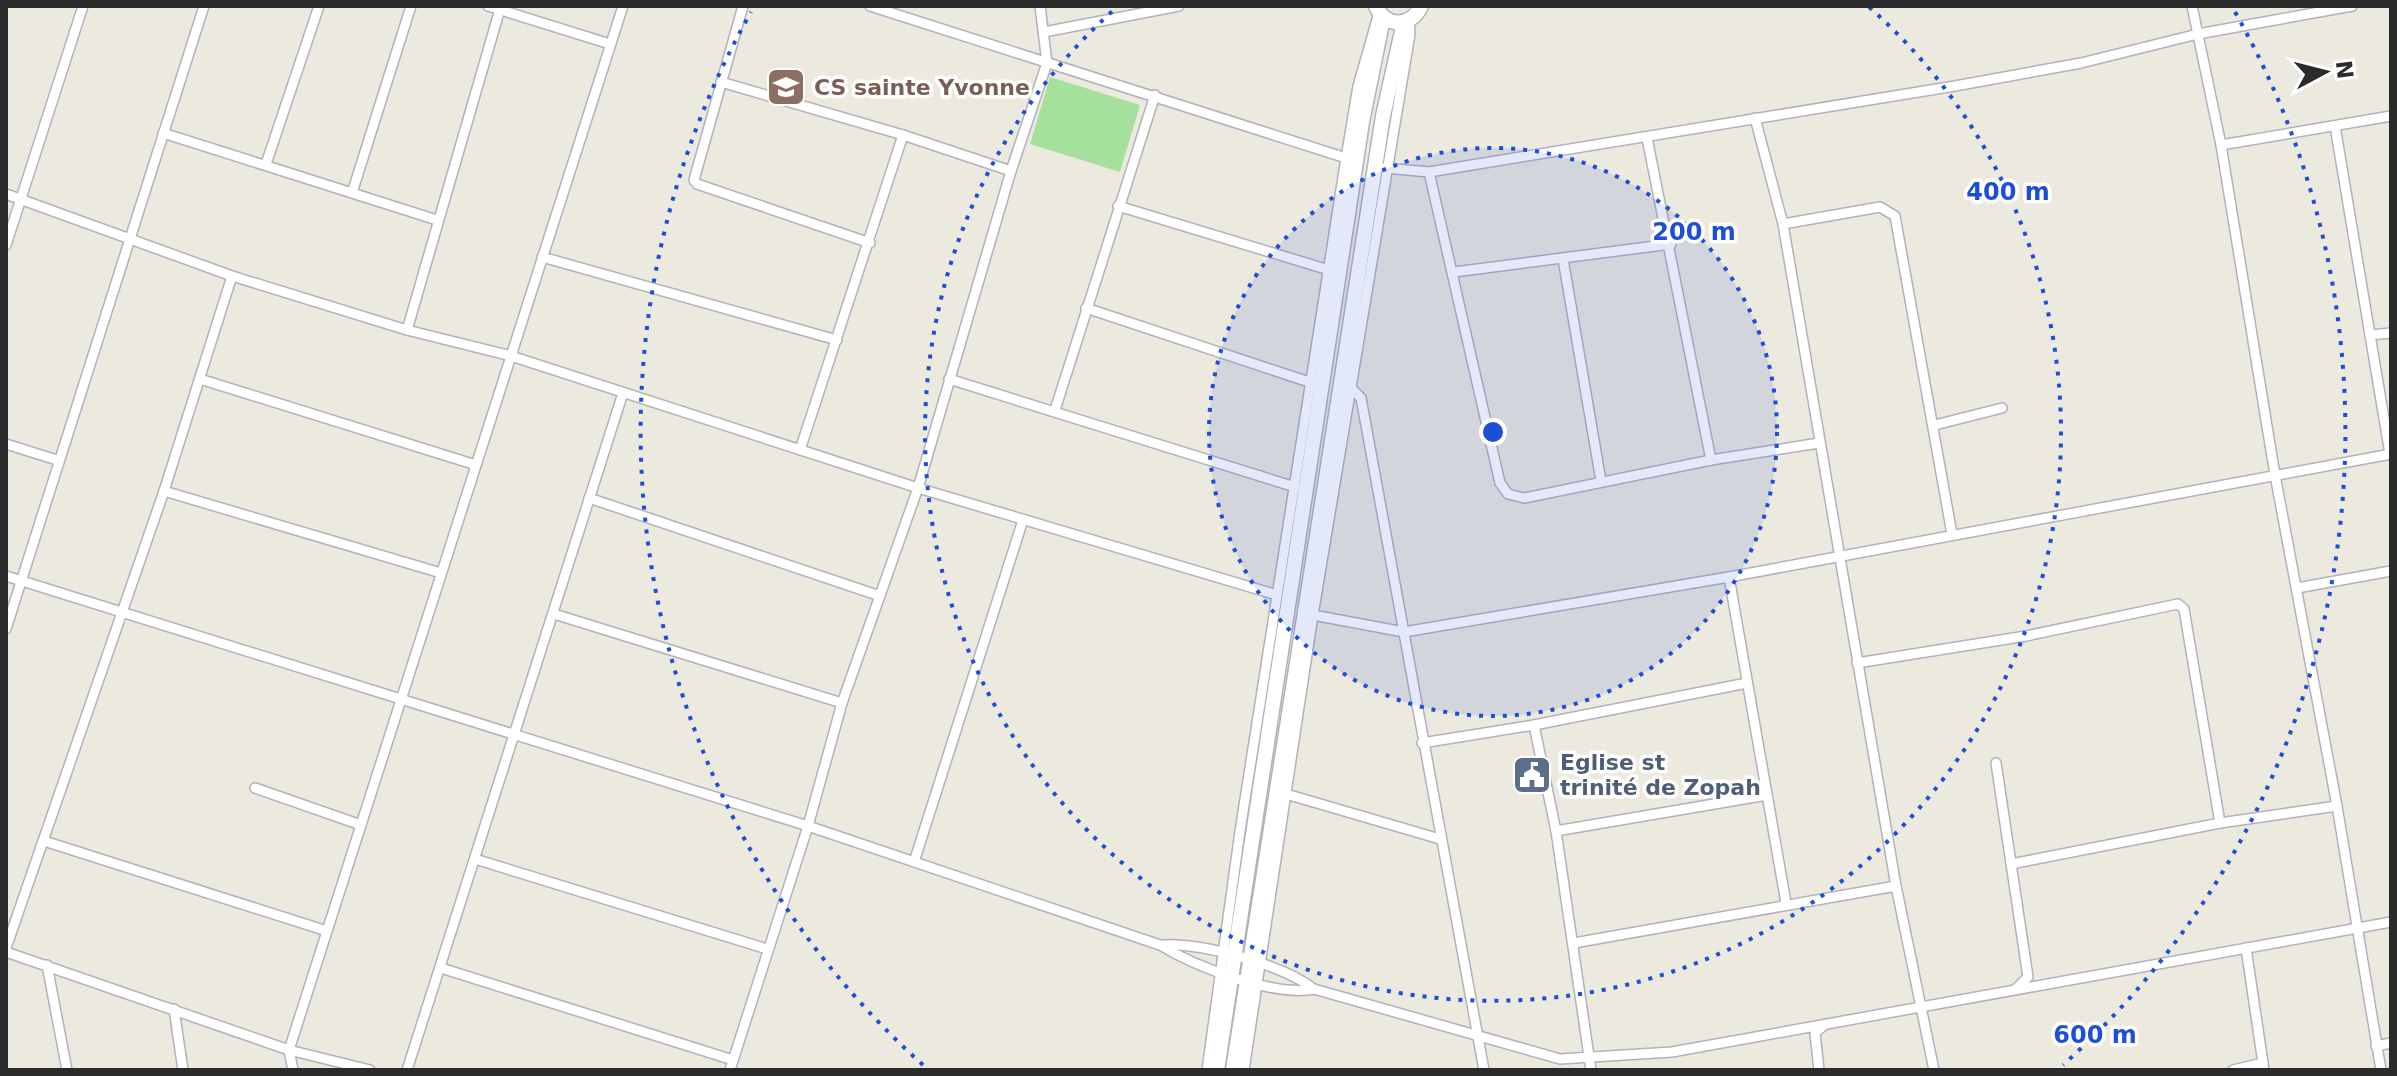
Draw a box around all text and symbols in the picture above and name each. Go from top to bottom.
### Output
north arrow [2285,32,2365,112]
text: N [2331,59,2358,80]
school or university icon: CS sainte Yvonne [765,66,807,108]
place label: CS sainte Yvonne [814,75,1030,100]
text: 400 m [1966,178,2050,206]
text: 200 m [1652,218,1736,246]
centre of rings [1479,418,1507,446]
place label: Eglise st trinité de Zopah [1560,750,1761,800]
public building icon: Eglise st trinité de Zopah [1511,754,1553,796]
text: 600 m [2053,1021,2137,1049]

